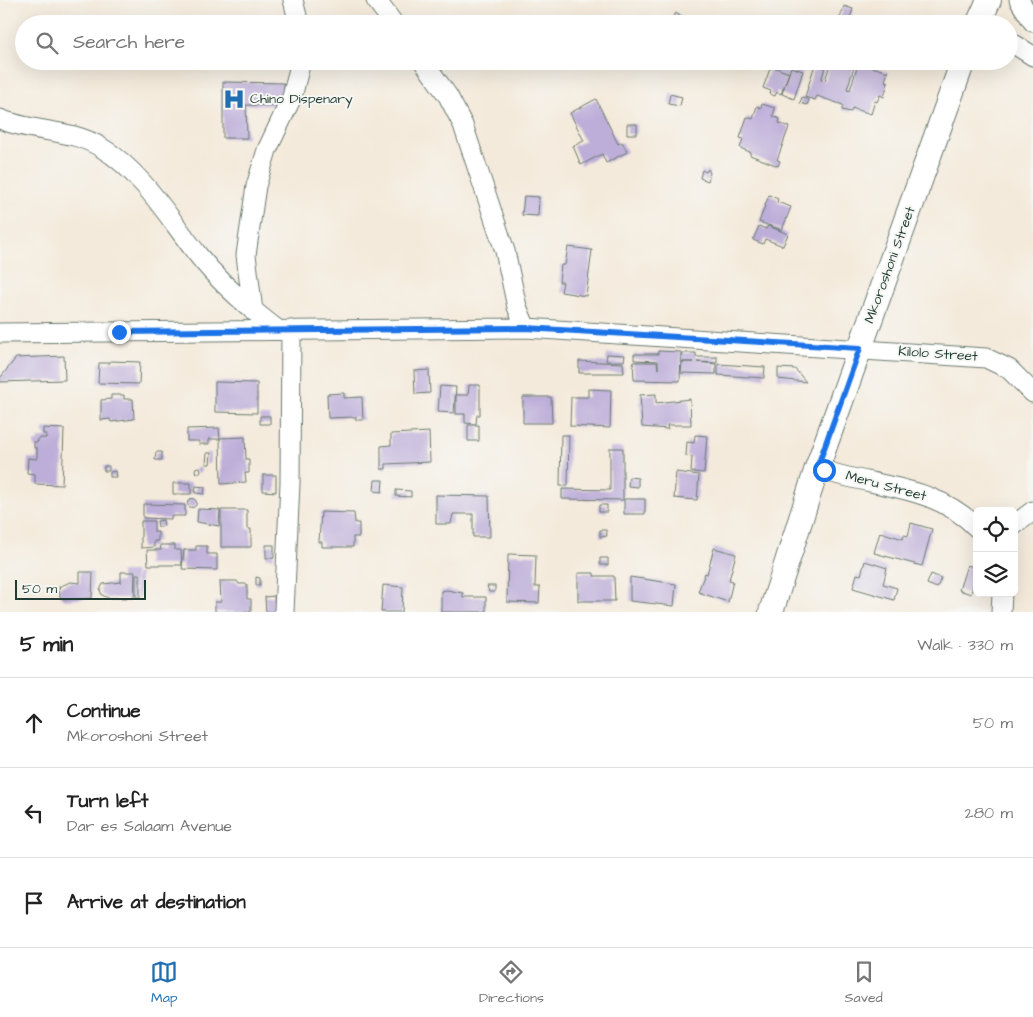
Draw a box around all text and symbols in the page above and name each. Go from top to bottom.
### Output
search box [15,15,1018,70]
icon: search [33,29,61,57]
text: Search here [73,29,185,56]
hospital icon: Chino Dispenary [221,86,247,112]
place label: Chino Dispenary [250,89,353,109]
street label: Mkoroshoni Street [859,203,921,326]
route end [108,321,131,344]
street label: Kilolo Street [898,341,979,367]
route start [813,459,836,482]
street label: Meru Street [843,466,929,506]
map controls [973,507,1018,597]
button: locate [973,507,1018,552]
button: layers [973,552,1018,597]
scale bar [15,577,146,600]
text: 50 m [22,579,57,599]
text: 5 min [20,630,73,659]
text: Walk · 330 m [917,634,1013,656]
text: Continue [67,698,141,725]
icon: ahead [20,709,48,737]
text: 50 m [973,712,1013,734]
text: Mkoroshoni Street [67,725,208,747]
text: Turn left [67,788,148,815]
icon: left [20,799,48,827]
text: 280 m [965,802,1013,824]
text: Dar es Salaam Avenue [67,815,232,837]
icon: arrive [20,889,48,917]
text: Arrive at destination [67,889,246,916]
tab: Map [150,958,178,1008]
tab: Directions [479,958,544,1008]
tab: Saved [845,958,883,1008]

